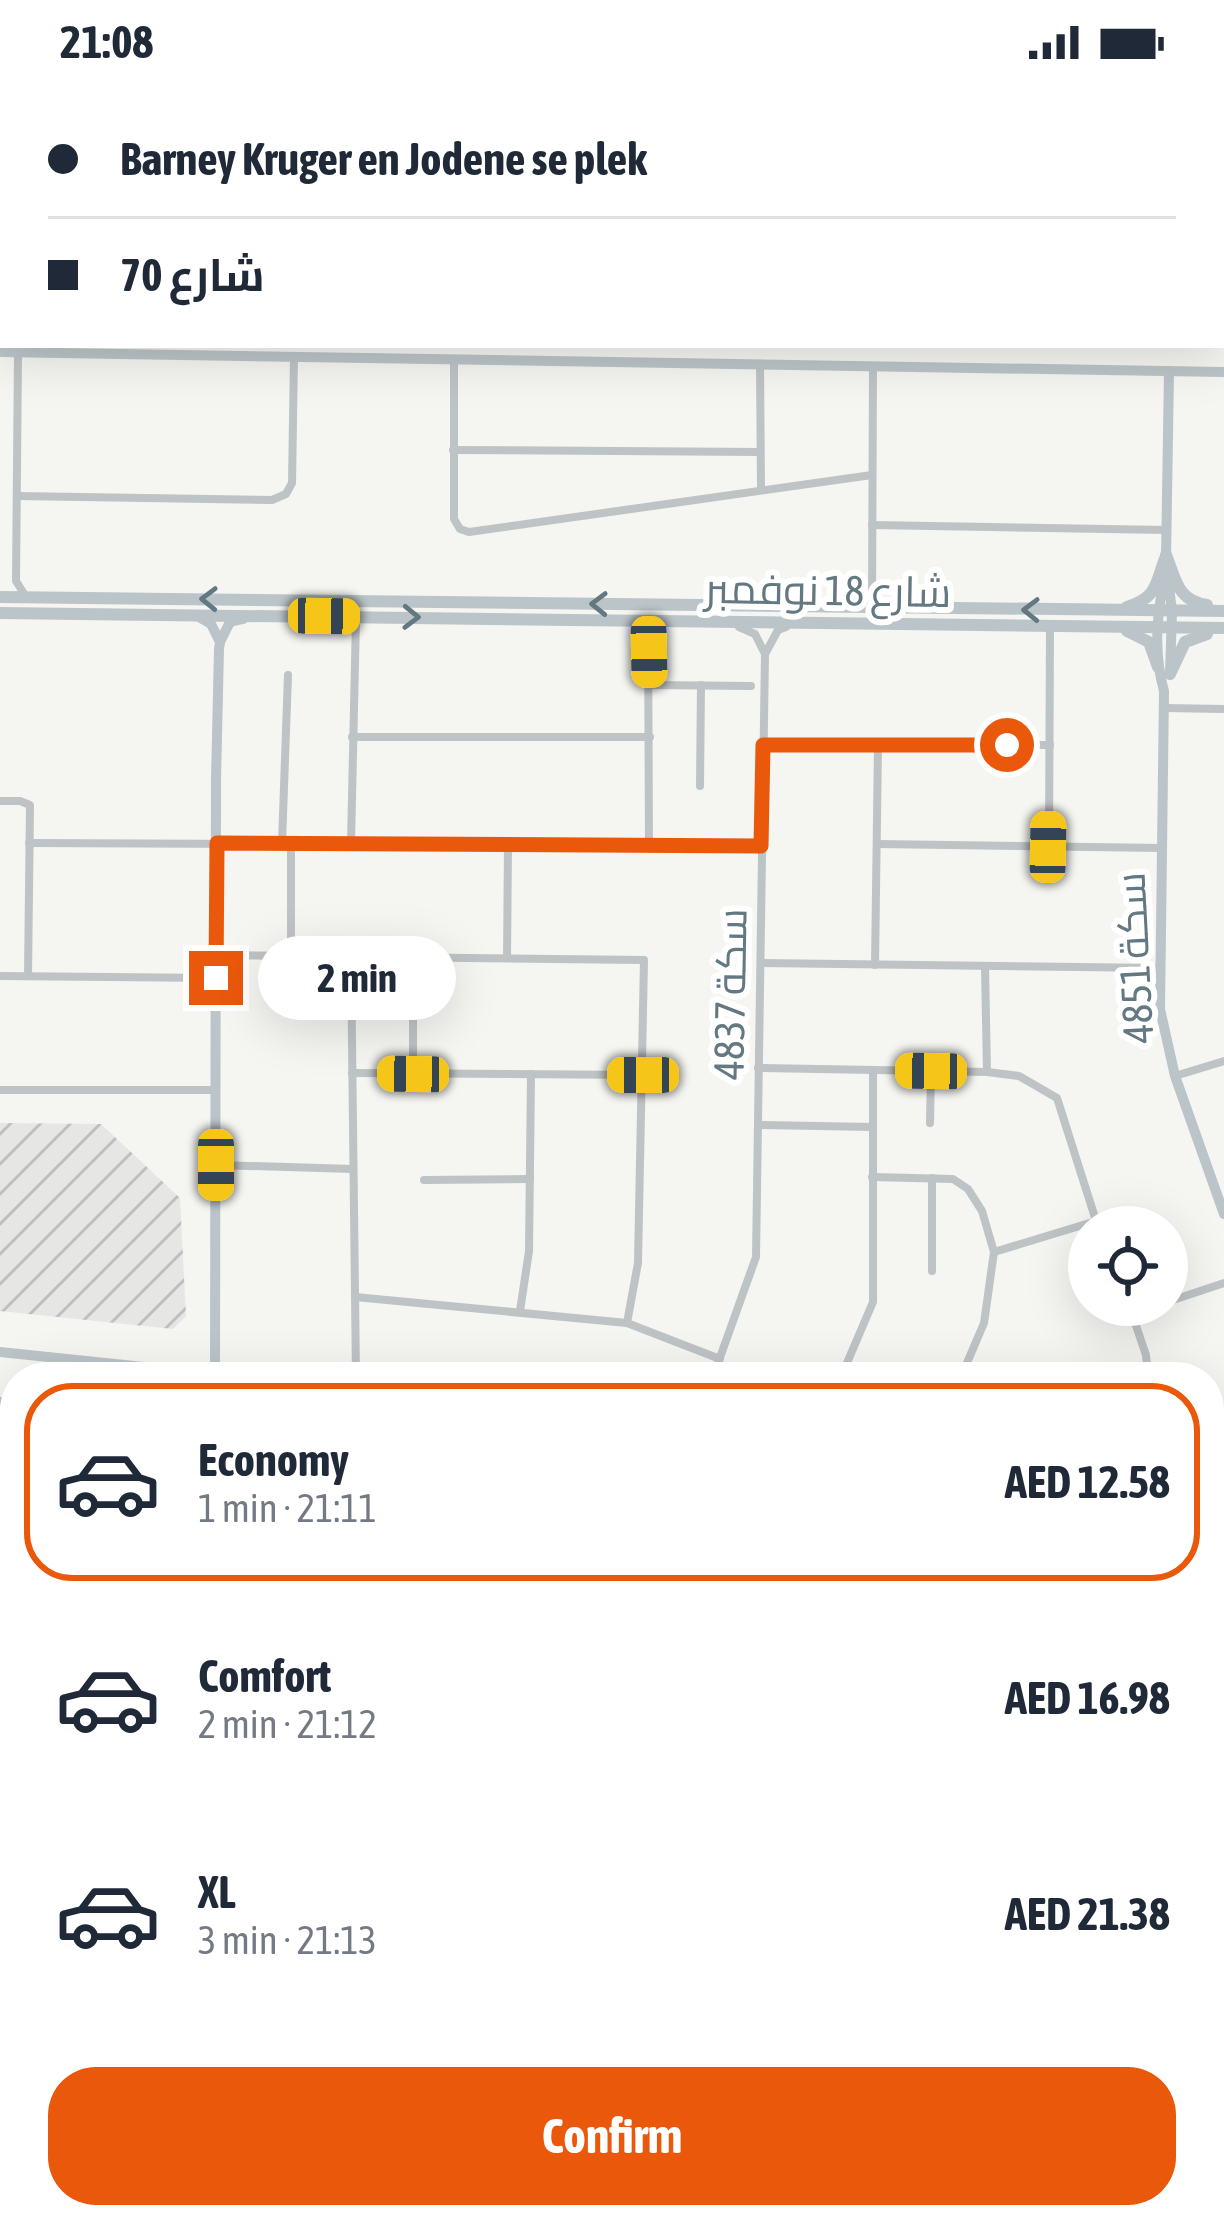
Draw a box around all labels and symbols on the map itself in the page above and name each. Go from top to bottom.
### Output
street label: شارع 18 نوفمبر [702,564,952,620]
one-way arrow [199,586,217,612]
one-way arrow [589,591,607,617]
car [288,597,360,635]
one-way arrow [1021,597,1040,623]
one-way arrow [402,604,421,630]
car [630,616,668,688]
route start [980,718,1034,772]
car [1029,811,1067,883]
street label: سكة 4851 [1106,871,1162,1045]
street label: سكة 4837 [705,908,755,1080]
callout: 2 min [258,936,456,1020]
route end [189,951,243,1005]
car [895,1052,967,1090]
car [377,1055,449,1093]
car [607,1057,679,1093]
car [198,1129,234,1201]

